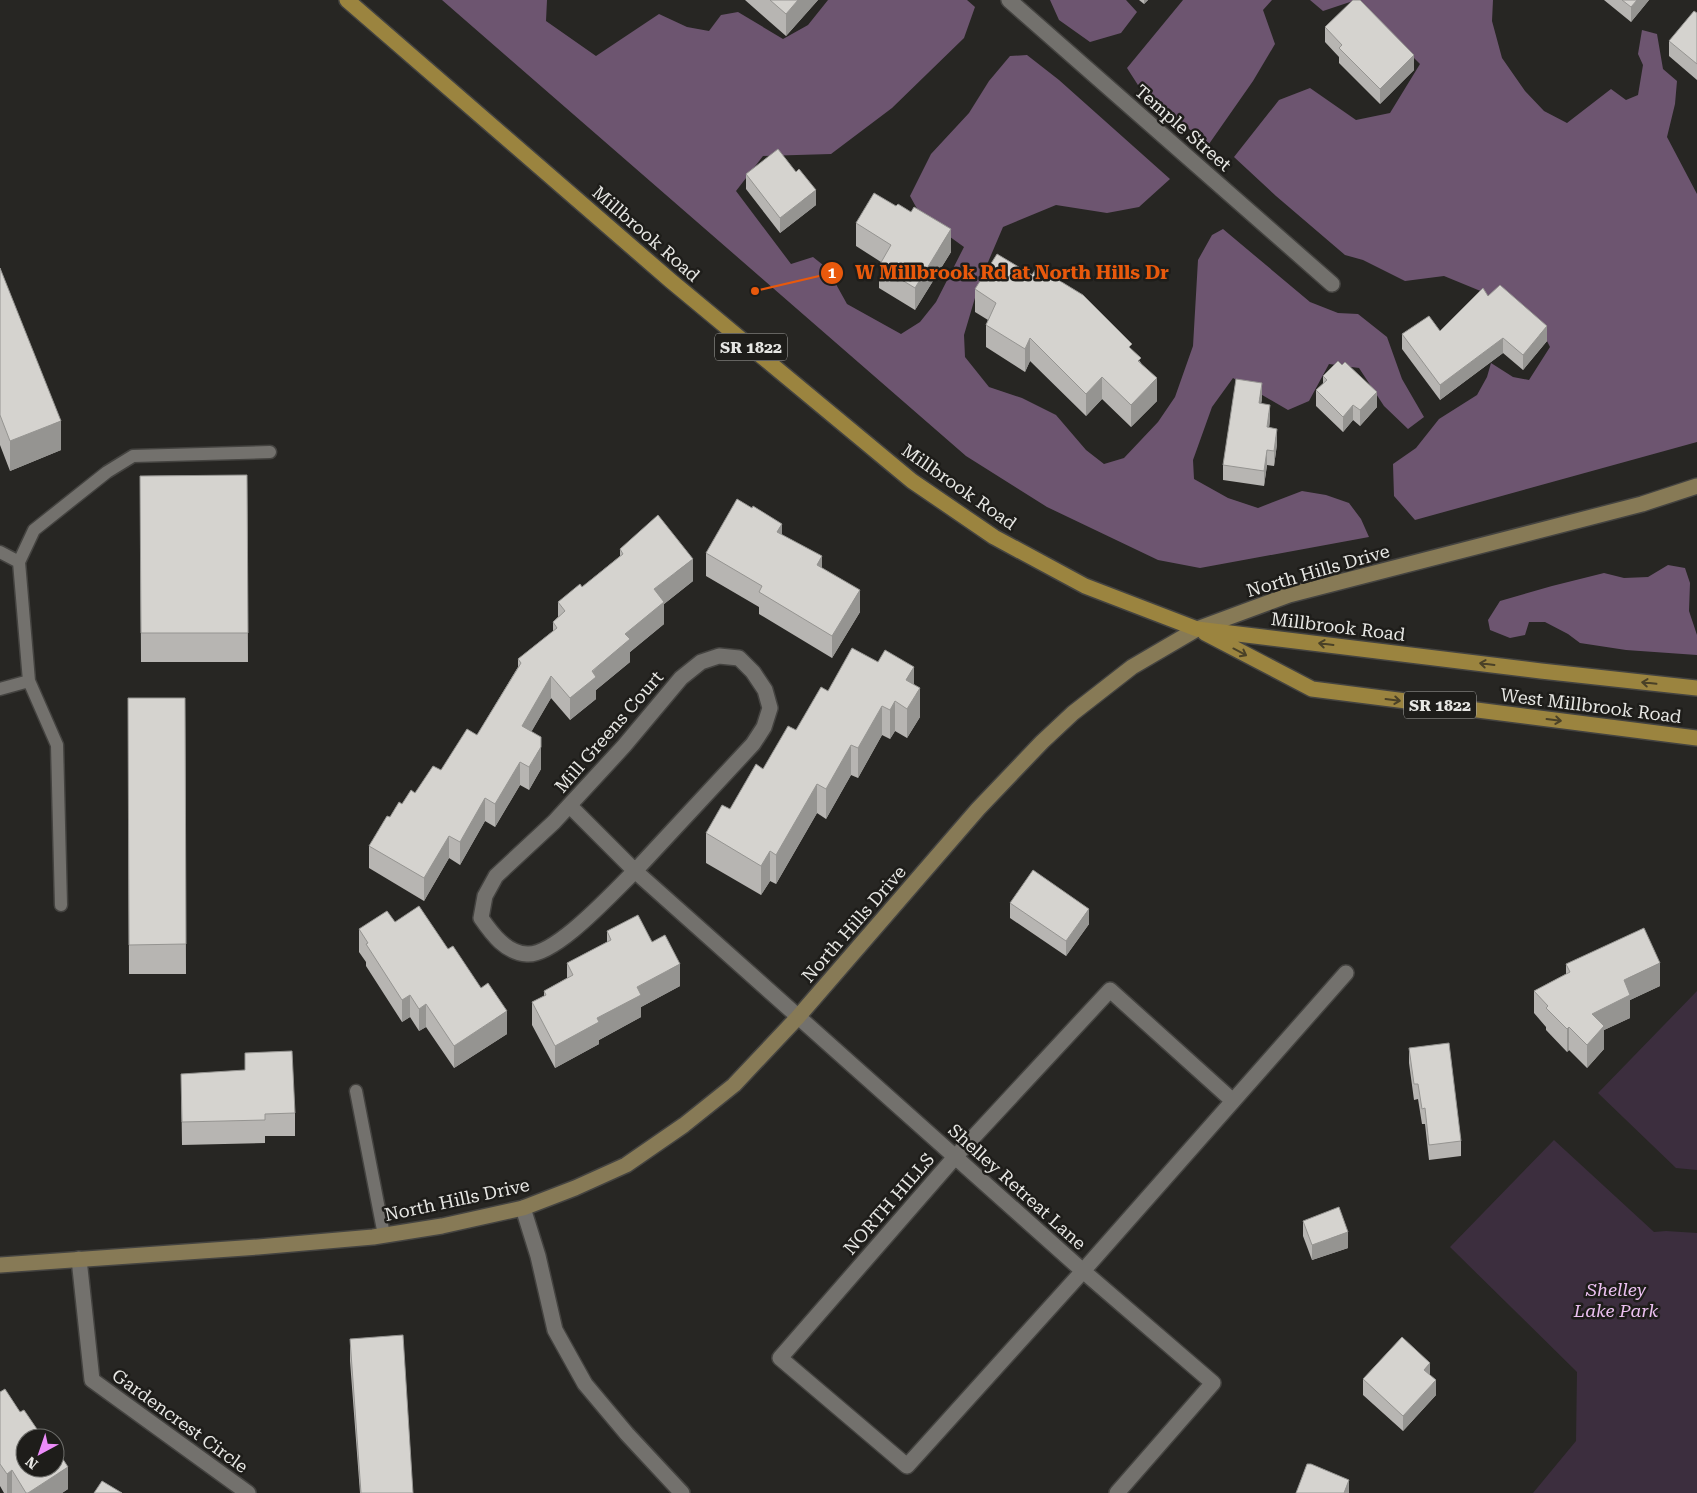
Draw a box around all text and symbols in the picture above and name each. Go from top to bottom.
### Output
street label: Temple Street [1131,80,1236,175]
street label: Millbrook Road [588,181,705,286]
callout: W Millbrook Rd at North Hills Dr [820,256,1179,290]
text: W Millbrook Rd at North Hills Dr [855,261,1169,284]
text: 1 [828,264,837,282]
road number: SR 1822 [715,334,787,361]
street label: Millbrook Road [898,439,1021,534]
street label: North Hills Drive [1244,540,1392,601]
street label: Millbrook Road [1270,608,1407,645]
one-way arrow [1318,639,1334,649]
one-way arrow [1233,647,1248,657]
one-way arrow [1479,659,1495,669]
street label: Mill Greens Court [550,666,667,797]
one-way arrow [1641,678,1657,687]
street label: West Millbrook Road [1499,684,1683,727]
road number: SR 1822 [1404,692,1476,718]
one-way arrow [1385,695,1401,705]
one-way arrow [1546,715,1562,725]
street label: North Hills Drive [797,861,910,986]
street label: Shelley Retreat Lane [944,1119,1091,1254]
street label: NORTH HILLS [839,1149,938,1259]
street label: North Hills Drive [382,1174,531,1225]
park label: Shelley Lake Park [1573,1279,1658,1321]
street label: Gardencrest Circle [108,1364,252,1477]
north arrow [15,1428,65,1478]
text: N [22,1453,41,1473]

